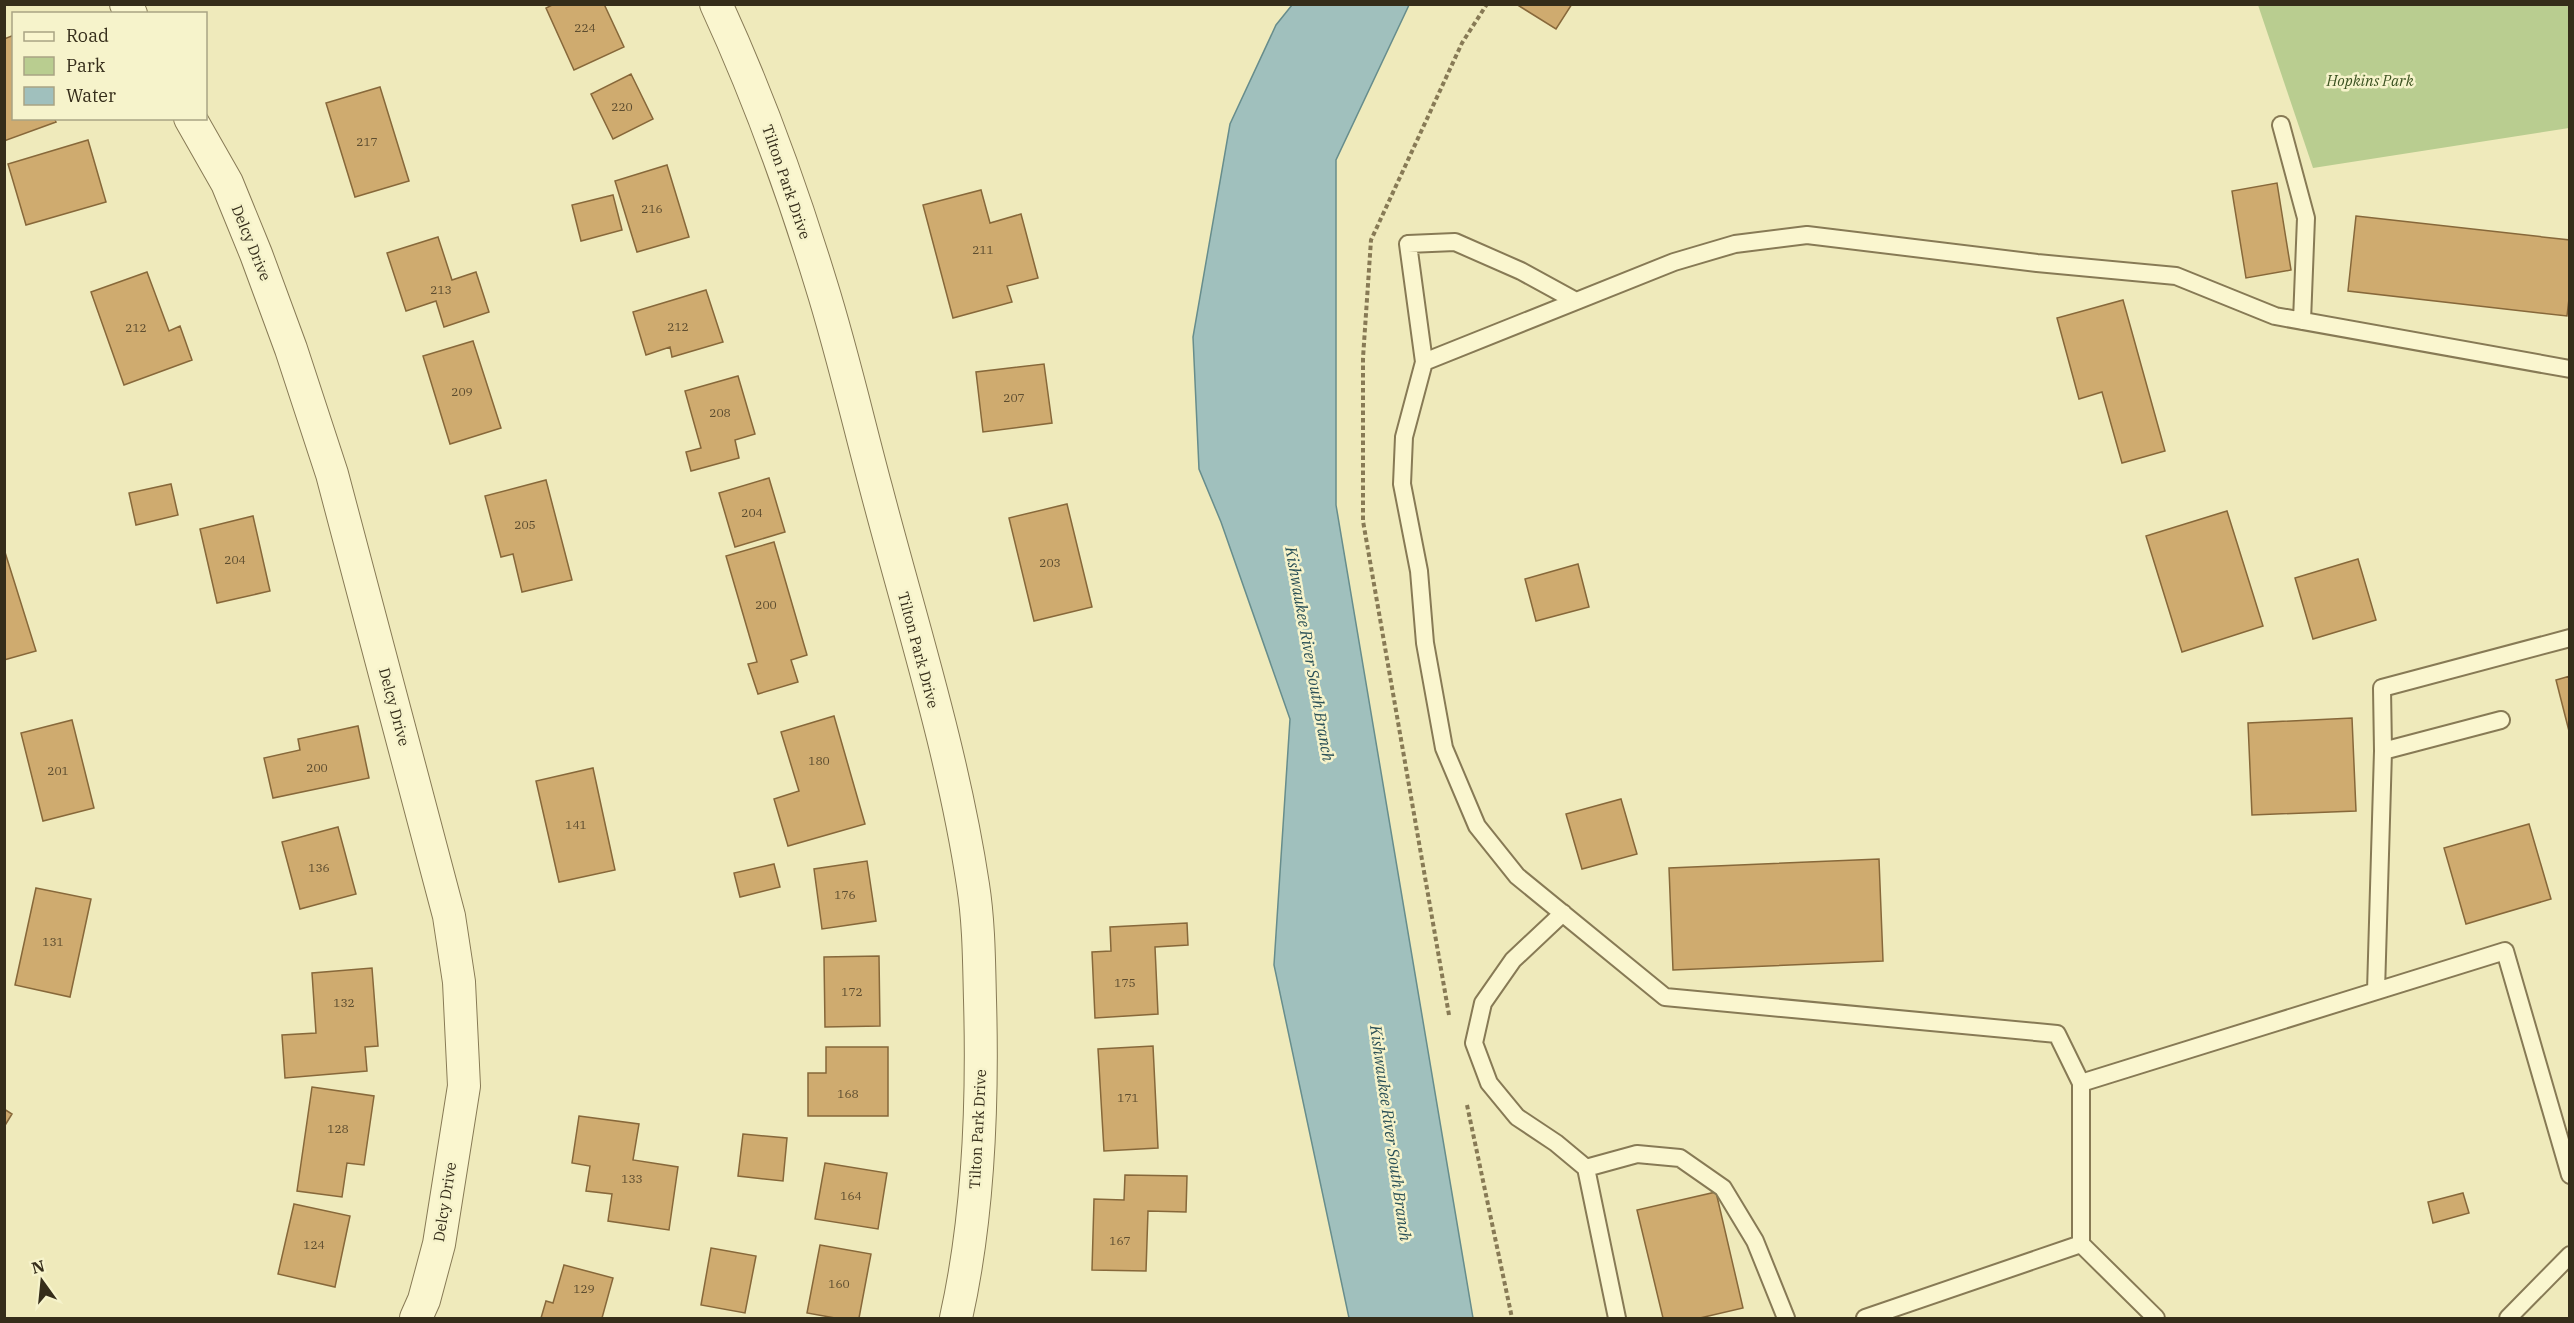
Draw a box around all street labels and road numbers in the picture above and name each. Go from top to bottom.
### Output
street label: Tilton Park Drive [758,122,815,242]
street label: Delcy Drive [228,202,275,284]
street label: Tilton Park Drive [894,589,943,710]
street label: Delcy Drive [375,666,414,748]
street label: Tilton Park Drive [965,1069,990,1189]
street label: Delcy Drive [429,1161,460,1243]

